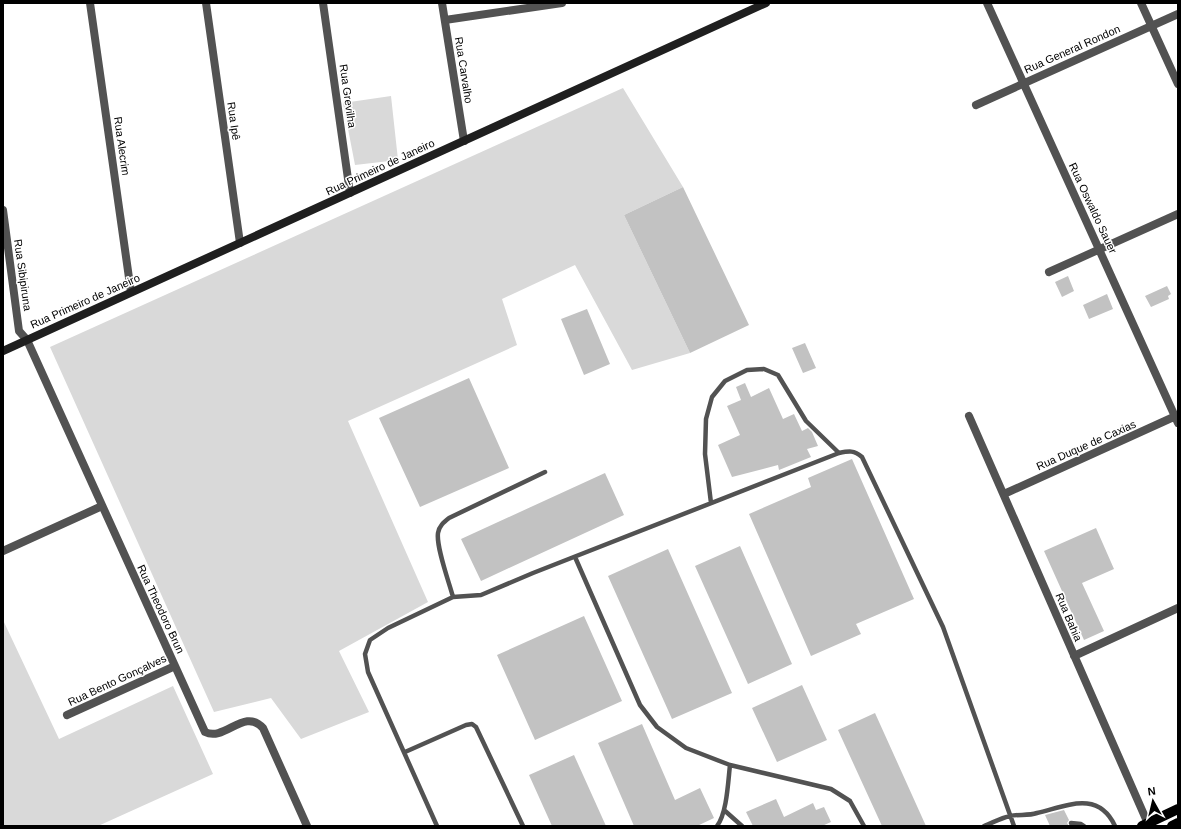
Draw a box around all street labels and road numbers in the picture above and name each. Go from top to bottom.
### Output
street label: Rua General Rondon [1022,22,1122,76]
street label: Rua Carvalho [453,36,475,104]
street label: Rua Grevilha [338,63,359,129]
street label: Rua Ipê [225,101,243,141]
street label: Rua Alecrim [112,116,132,176]
street label: Rua Primeiro de Janeiro [324,136,436,198]
street label: Rua Oswaldo Sauer [1067,161,1119,255]
street label: Rua Sibipiruna [12,238,34,312]
street label: Rua Primeiro de Janeiro [28,271,142,331]
street label: Rua Duque de Caxias [1034,417,1138,472]
street label: Rua Theodoro Brun [135,563,187,655]
street label: Rua Bahia [1053,591,1085,644]
street label: Rua Bento Gonçalves [66,652,168,708]

